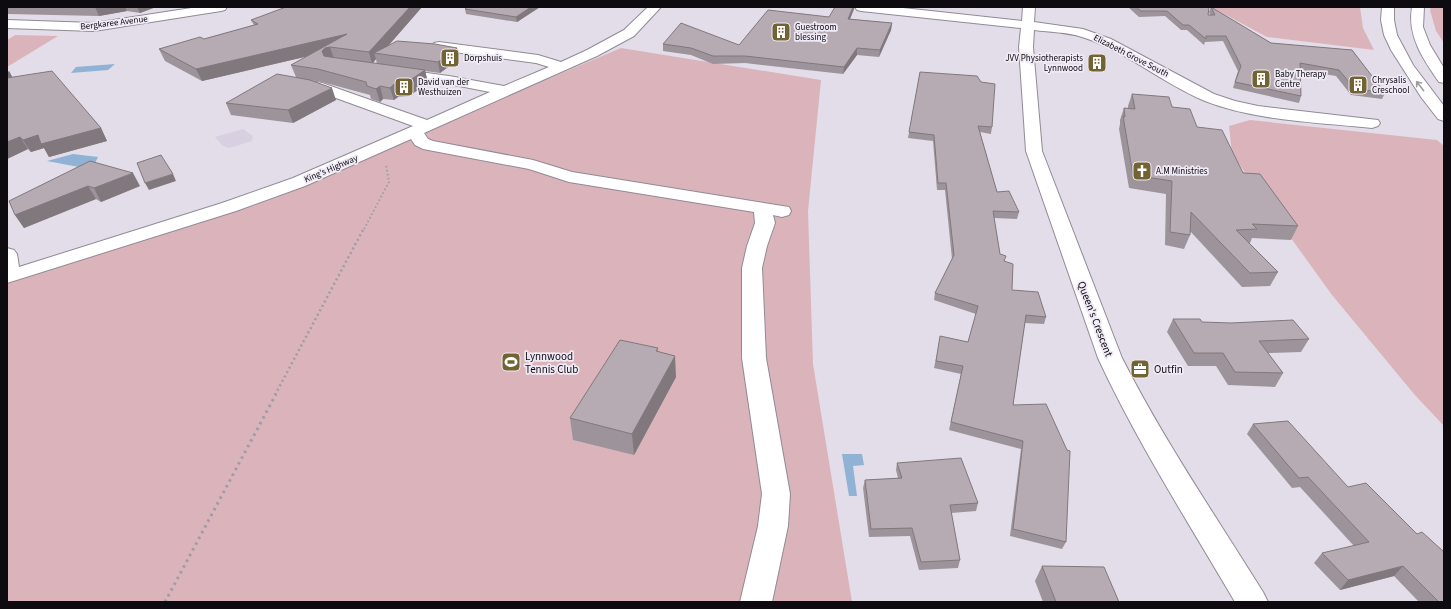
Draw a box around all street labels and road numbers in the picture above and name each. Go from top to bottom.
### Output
street label: Bergkaree Avenue [80,12,149,34]
street label: Elizabeth Grove South [1091,31,1171,81]
street label: King's Highway [302,152,361,186]
street label: Queen's Crescent [1074,279,1116,359]

